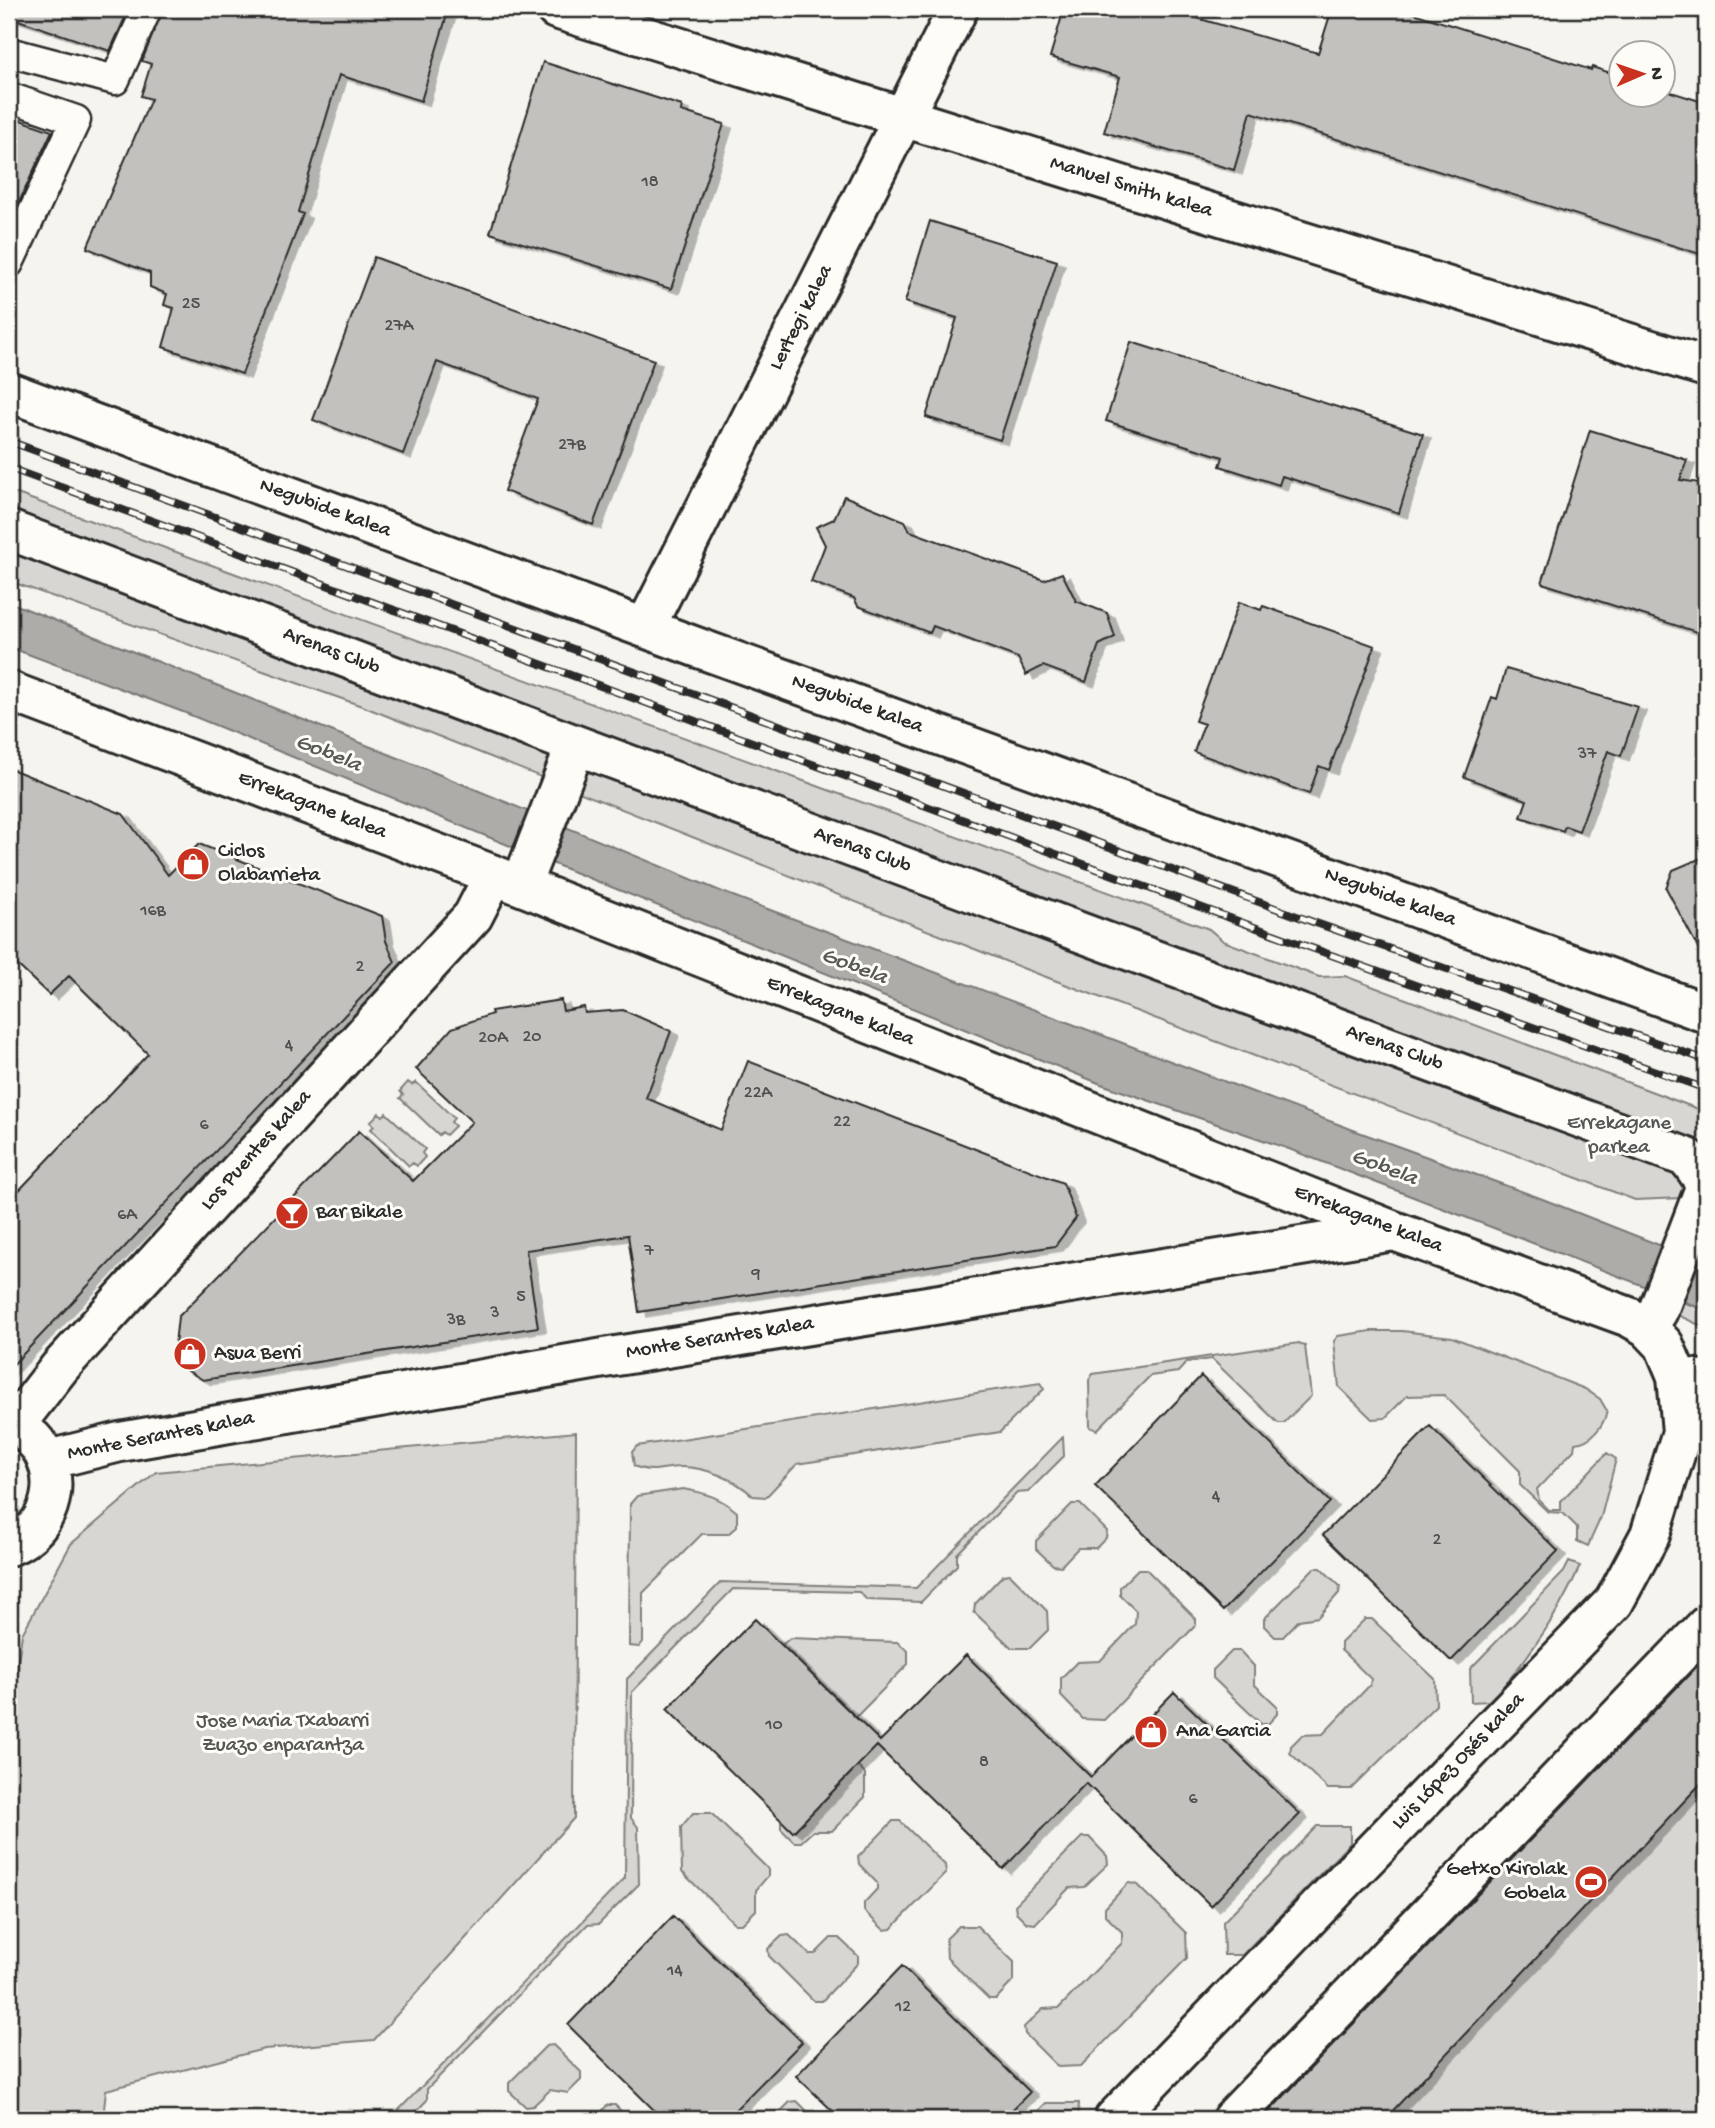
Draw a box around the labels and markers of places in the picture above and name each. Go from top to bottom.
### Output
place label: Ciclos Olabarrieta [218,840,322,889]
shop icon: Ciclos Olabarrieta [174,845,212,883]
bar icon: Bar Bikale [273,1194,311,1232]
place label: Bar Bikale [315,1201,404,1226]
shop icon: Asua Berri [171,1335,209,1373]
place label: Asua Berri [214,1342,302,1367]
shop icon: Ana Garcia [1132,1713,1170,1751]
place label: Ana Garcia [1176,1720,1272,1745]
place label: Getxo Kirolak Gobela [1446,1858,1569,1907]
sports icon: Getxo Kirolak Gobela [1572,1863,1610,1901]

